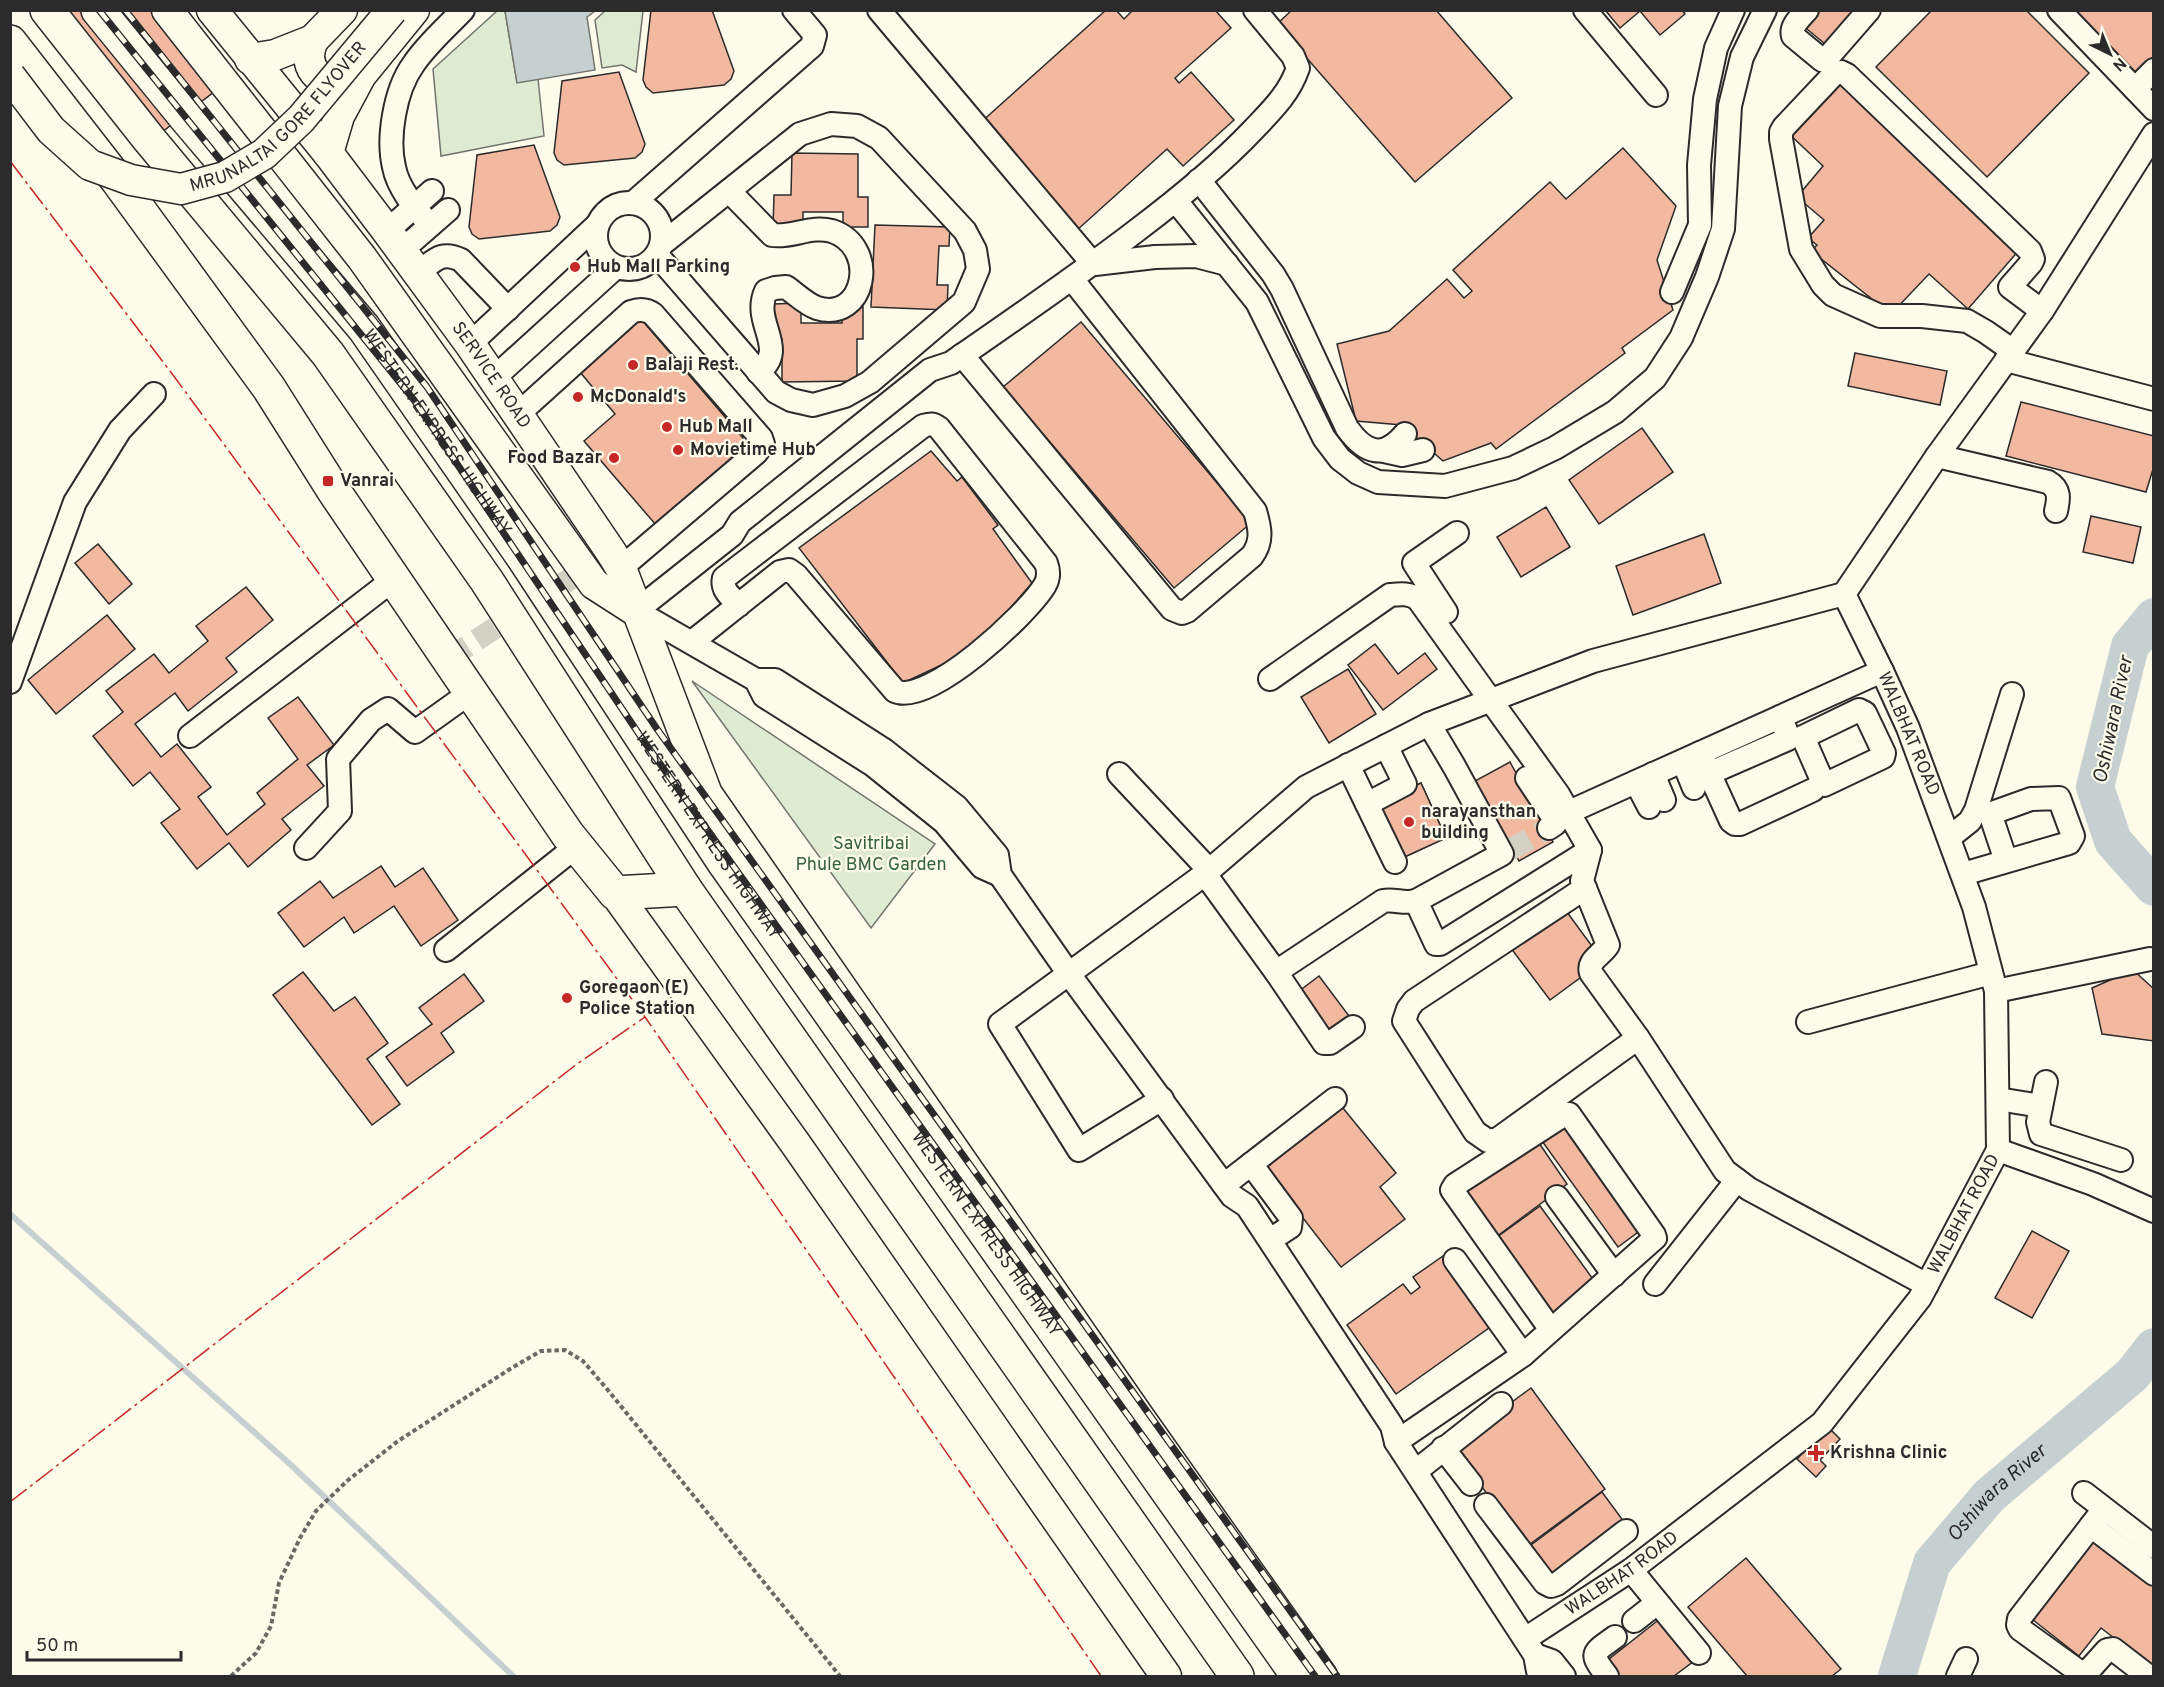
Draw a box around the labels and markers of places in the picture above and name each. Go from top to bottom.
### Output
place label: Hub Mall Parking [587,256,730,279]
marker: Hub Mall Parking [568,260,582,274]
place label: Balaji Rest. [645,354,739,377]
marker: Balaji Rest. [626,358,640,372]
place label: McDonald's [590,386,686,409]
marker: McDonald's [571,390,585,404]
place label: Hub Mall [679,416,753,439]
marker: Hub Mall [660,420,674,434]
place label: Movietime Hub [690,439,816,462]
marker: Movietime Hub [671,443,685,457]
place label: Food Bazar [508,447,602,470]
marker: Food Bazar [607,451,621,465]
place label: Vanrai [340,470,394,493]
marker: Vanrai [321,474,335,488]
place label: narayansthan building [1421,801,1536,845]
marker: narayansthan building [1402,815,1416,829]
place label: Goregaon (E) Police Station [579,977,695,1021]
marker: Goregaon (E) Police Station [560,991,574,1005]
place label: Krishna Clinic [1830,1442,1947,1465]
marker: Krishna Clinic [1807,1444,1825,1462]

